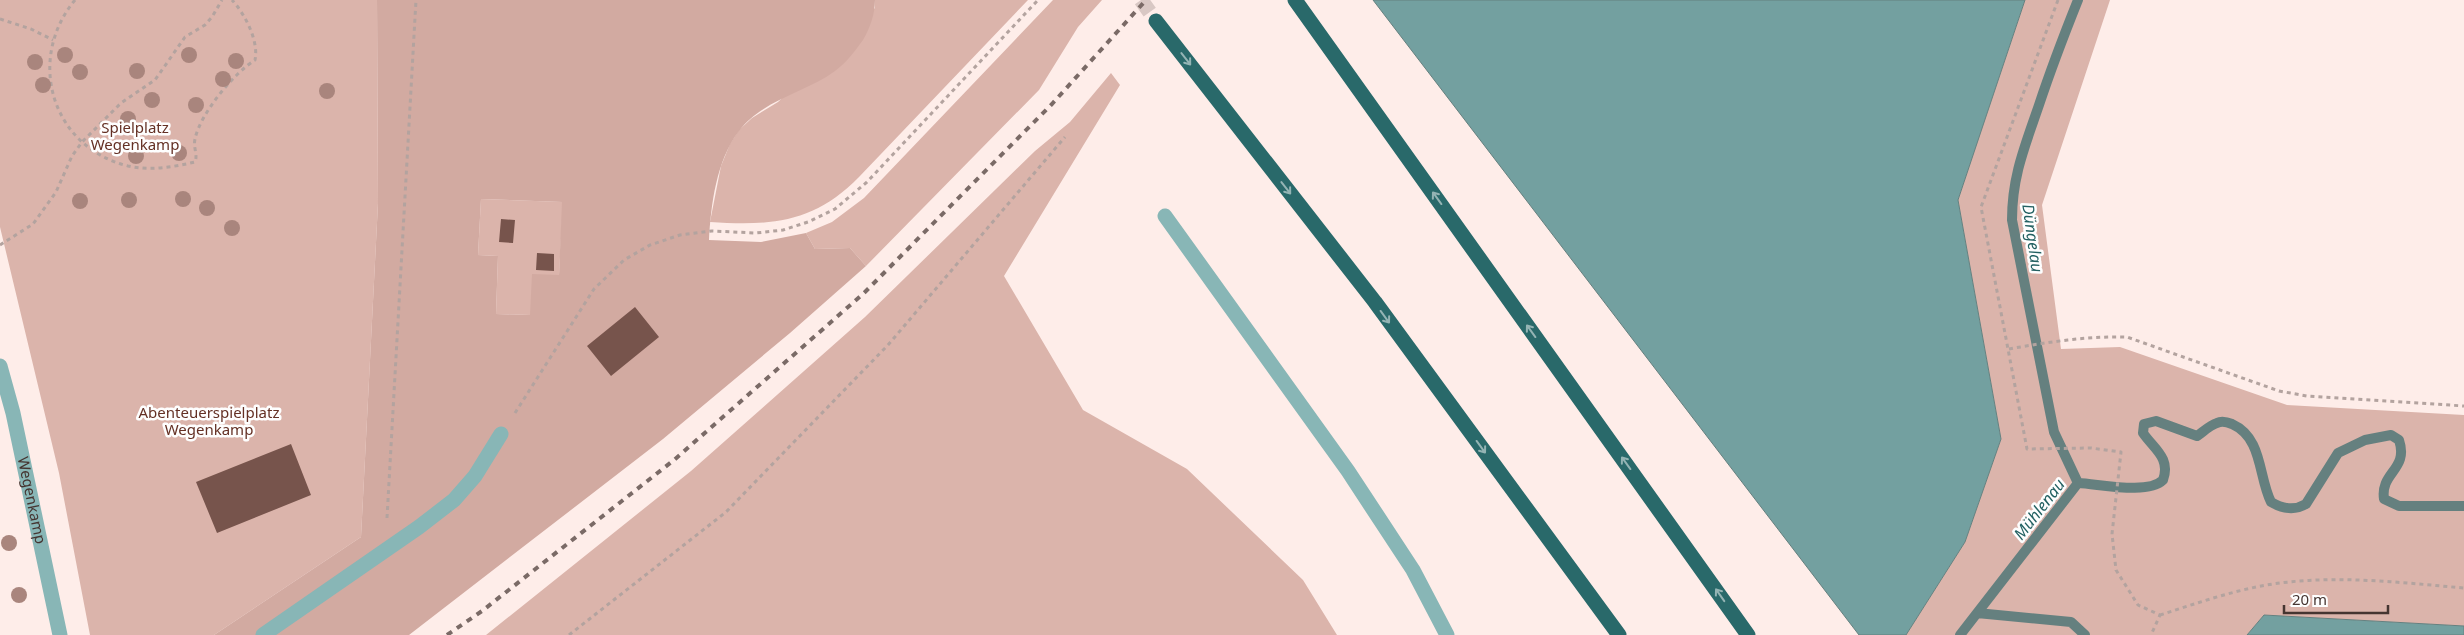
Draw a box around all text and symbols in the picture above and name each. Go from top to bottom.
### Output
one-way arrow [1181,53,1192,66]
park label: Spielplatz Wegenkamp [91,117,179,154]
one-way arrow [1280,181,1291,194]
one-way arrow [1432,192,1442,206]
water label: Düngelau [2017,202,2049,274]
one-way arrow [1380,309,1390,323]
one-way arrow [1526,324,1536,338]
park label: Abenteuerspielplatz Wegenkamp [139,402,279,439]
one-way arrow [1476,440,1487,453]
street label: Wegenkamp [13,455,51,546]
one-way arrow [1620,457,1631,470]
water label: Mühlenau [2008,474,2070,544]
scale bar [2284,582,2388,614]
one-way arrow [1715,588,1725,602]
text: 20 m [2292,589,2327,609]

